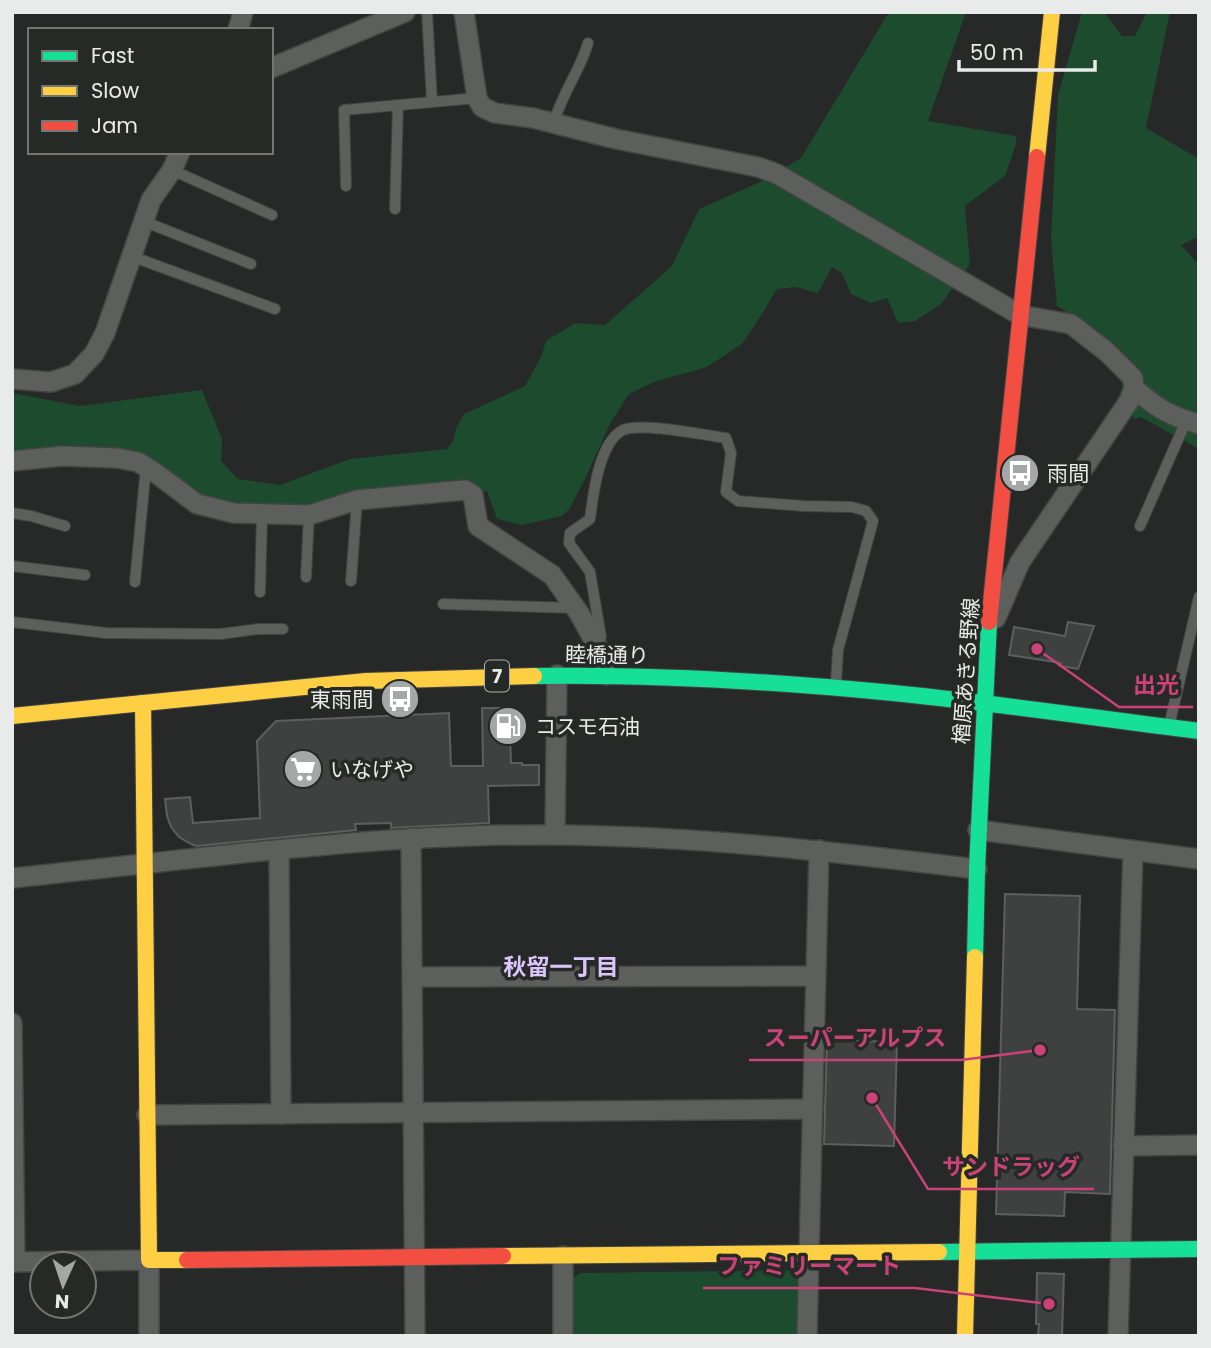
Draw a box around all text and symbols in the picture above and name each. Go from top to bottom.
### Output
legend [28,28,273,154]
scale bar [959,28,1096,72]
text: 50 m [970,38,1024,67]
text: Fast [91,41,134,70]
text: Slow [91,76,139,105]
text: Jam [91,111,138,140]
bus stop icon: 雨間 [999,452,1041,494]
place label: 雨間 [1047,459,1089,488]
street label: 楢原あきる野線 [946,597,986,745]
street label: 睦橋通り [565,640,649,670]
road number: 7 [485,660,509,692]
callout: 出光 [1119,663,1193,707]
text: 出光 [1133,669,1179,701]
bus stop icon: 東雨間 [379,678,421,720]
place label: 東雨間 [310,685,373,714]
fuel station icon: コスモ石油 [487,705,529,747]
place label: コスモ石油 [535,712,640,741]
supermarket icon: いなげや [282,748,324,790]
place label: いなげや [330,755,414,784]
district label: 秋留一丁目 [504,951,619,983]
callout: スーパーアルプス [749,1016,961,1060]
text: スーパーアルプス [764,1022,946,1054]
callout: サンドラッグ [928,1145,1094,1189]
text: サンドラッグ [942,1151,1080,1183]
callout: ファミリーマート [703,1244,915,1288]
north arrow [28,1250,98,1320]
text: ファミリーマート [717,1250,901,1282]
text: N [54,1288,70,1315]

